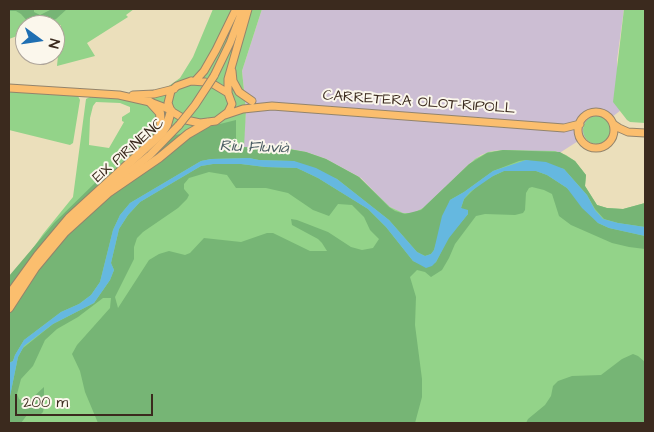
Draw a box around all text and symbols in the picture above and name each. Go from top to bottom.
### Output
north arrow [15,15,65,65]
text: N [43,37,64,50]
street label: CARRETERA OLOT-RIPOLL [322,87,516,119]
street label: EIX PIRINENC [89,115,169,187]
water label: Riu Fluvià [219,137,289,159]
scale bar [18,384,155,416]
text: 200 m [23,392,68,413]

